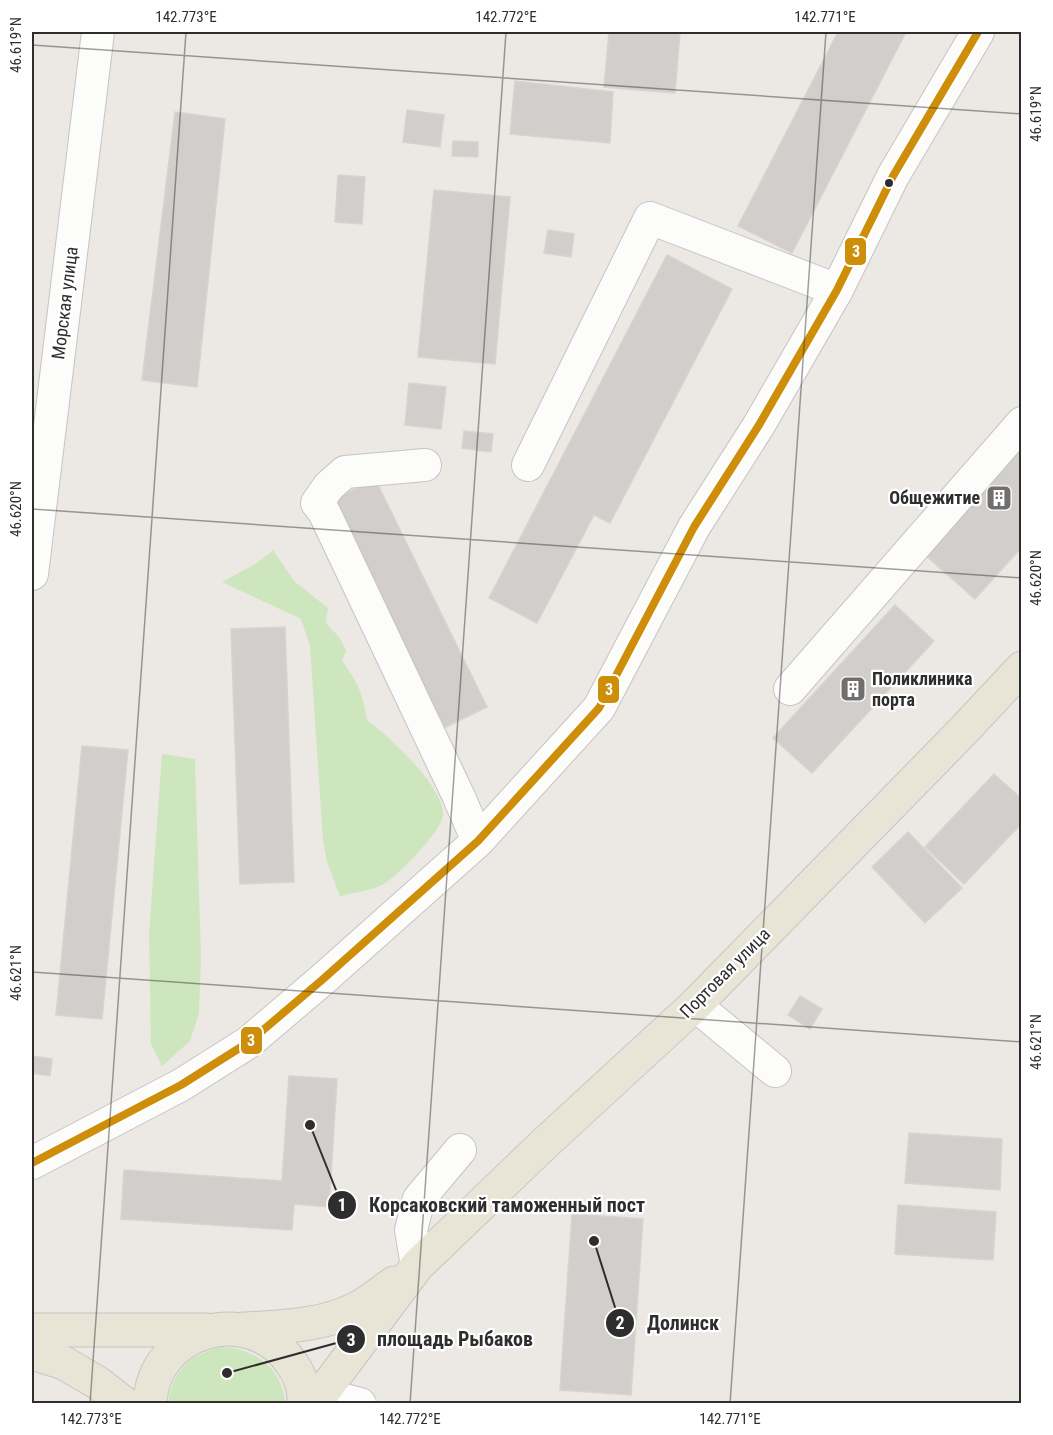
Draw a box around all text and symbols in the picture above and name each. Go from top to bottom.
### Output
text: 142.773°E [155,8,217,26]
text: 142.772°E [475,8,537,26]
text: 142.771°E [794,8,856,26]
text: 46.619°N [7,17,25,73]
text: 46.619°N [1027,86,1045,142]
unlabelled marker [883,177,895,189]
line badge: 3 [844,237,867,266]
text: 3 [852,242,860,261]
street label: Морская улица [47,245,82,361]
text: 46.620°N [7,481,25,537]
building icon: Общежитие [984,483,1014,513]
place label: Общежитие [889,487,980,508]
text: 46.620°N [1027,550,1045,606]
place label: Поликлиника порта [872,668,973,710]
building icon: Поликлиника порта [838,674,868,704]
line badge: 3 [597,675,620,704]
text: 3 [605,680,613,699]
street label: Портовая улица [675,923,774,1022]
text: 46.621°N [7,945,25,1001]
text: 46.621°N [1027,1014,1045,1070]
line badge: 3 [240,1026,263,1055]
text: 3 [247,1031,255,1050]
callout: Корсаковский таможенный пост [327,1186,657,1224]
text: Корсаковский таможенный пост [369,1193,645,1217]
text: 1 [337,1194,347,1215]
callout: Долинск [605,1304,731,1342]
text: Долинск [647,1311,719,1335]
text: 2 [615,1312,625,1333]
callout: площадь Рыбаков [336,1320,545,1358]
text: площадь Рыбаков [377,1327,533,1351]
text: 3 [346,1329,356,1350]
text: 142.773°E [60,1410,122,1428]
text: 142.772°E [379,1410,441,1428]
text: 142.771°E [699,1410,761,1428]

